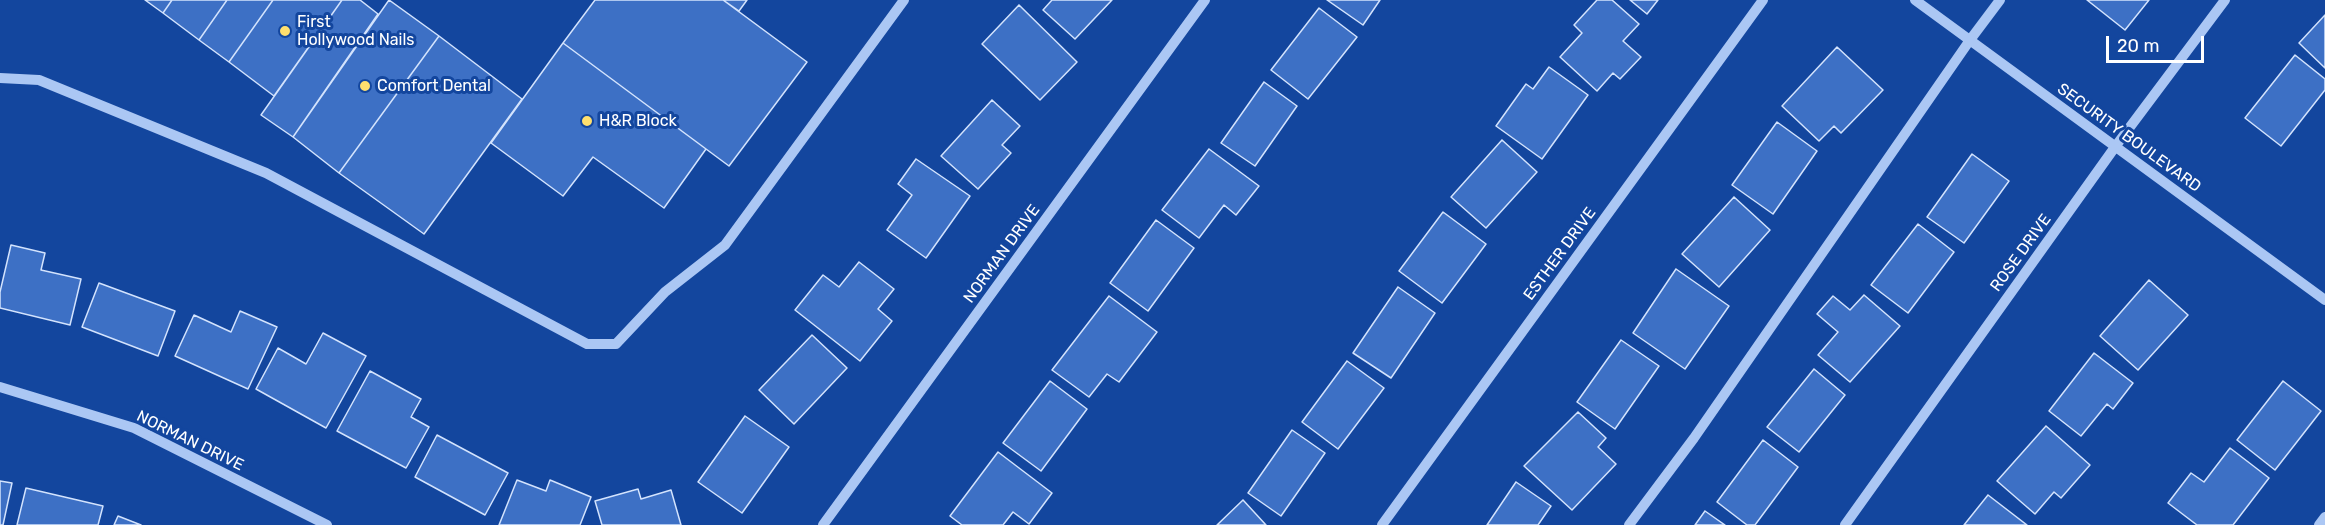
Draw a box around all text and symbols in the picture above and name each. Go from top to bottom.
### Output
place label: First Hollywood Nails [297,12,415,50]
marker: First Hollywood Nails [278,24,292,38]
scale bar [2109,24,2206,62]
text: 20 m [2117,35,2159,57]
place label: Comfort Dental [377,76,491,96]
marker: Comfort Dental [358,79,372,93]
street label: SECURITY BOULEVARD [2053,79,2205,197]
place label: H&R Block [599,111,677,131]
marker: H&R Block [580,114,594,128]
street label: NORMAN DRIVE [960,201,1044,307]
street label: ESTHER DRIVE [1520,204,1600,304]
street label: ROSE DRIVE [1987,211,2055,295]
street label: NORMAN DRIVE [133,407,247,475]

